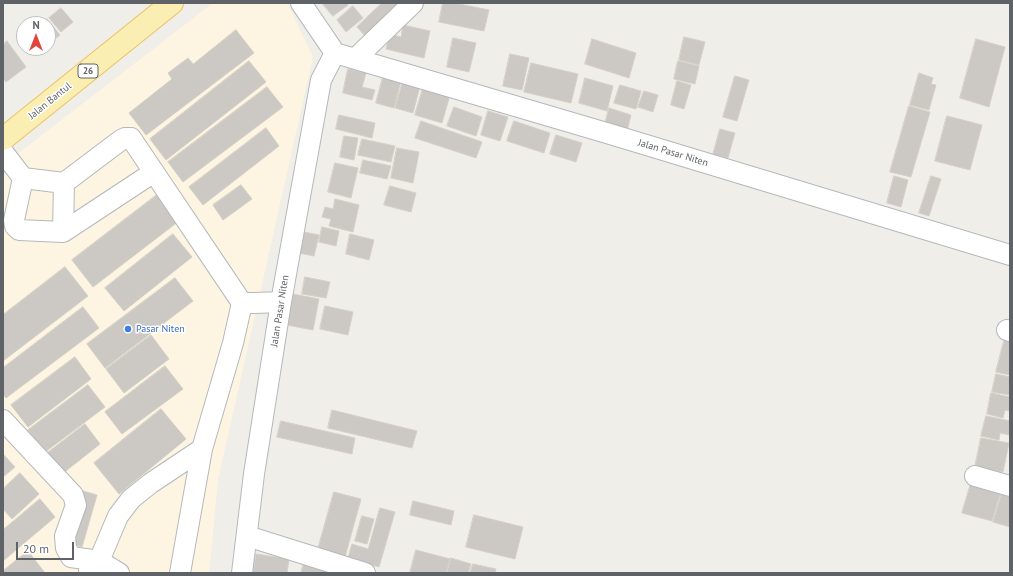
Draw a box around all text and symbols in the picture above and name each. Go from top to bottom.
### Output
north arrow [16,16,56,56]
text: N [32,18,40,32]
road number: 26 [78,64,98,78]
street label: Jalan Bantul [26,80,74,122]
street label: Jalan Pasar Niten [637,137,709,169]
street label: Jalan Pasar Niten [268,274,292,348]
place label: Pasar Niten [136,323,185,335]
marker: Pasar Niten [123,324,133,334]
scale bar [18,534,76,560]
text: 20 m [23,541,49,556]

